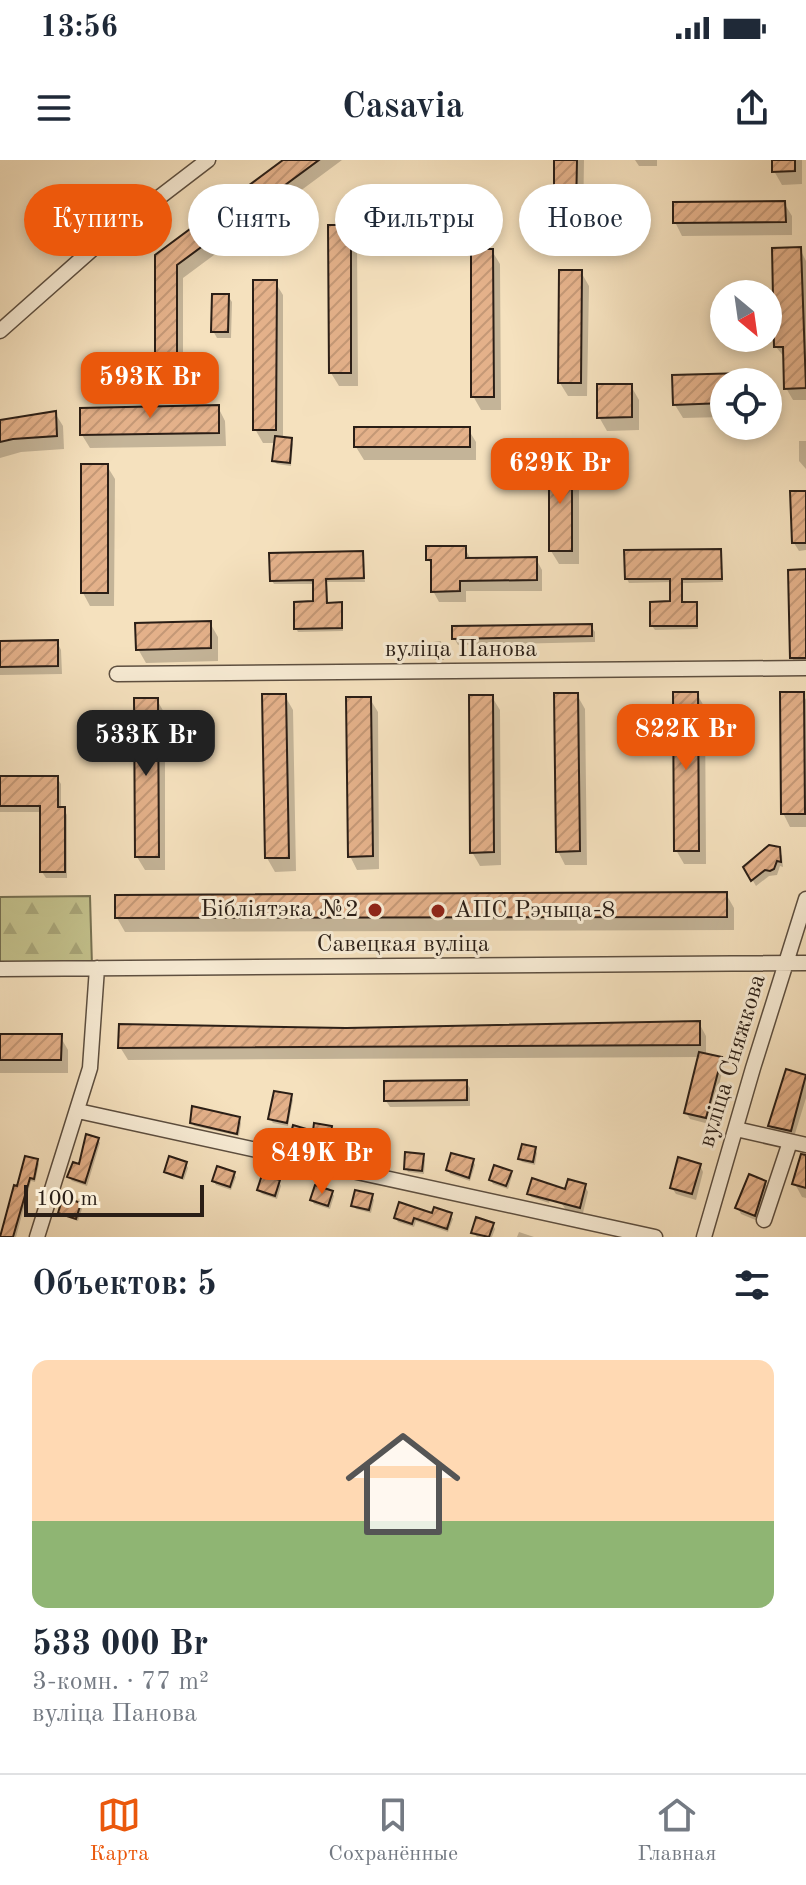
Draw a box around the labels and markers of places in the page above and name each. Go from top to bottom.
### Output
pin: 593K Br [76,352,224,420]
pin: 629K Br [486,438,634,506]
pin: 822K Br [612,704,760,772]
pin: 533K Br [72,710,220,778]
place label: Бібліятэка №2 [200,898,359,922]
place label: АПС Рэчыца-8 [454,899,616,923]
marker: Бібліятэка №2 [366,901,384,919]
marker: АПС Рэчыца-8 [429,902,447,920]
pin: 849K Br [248,1128,396,1196]

